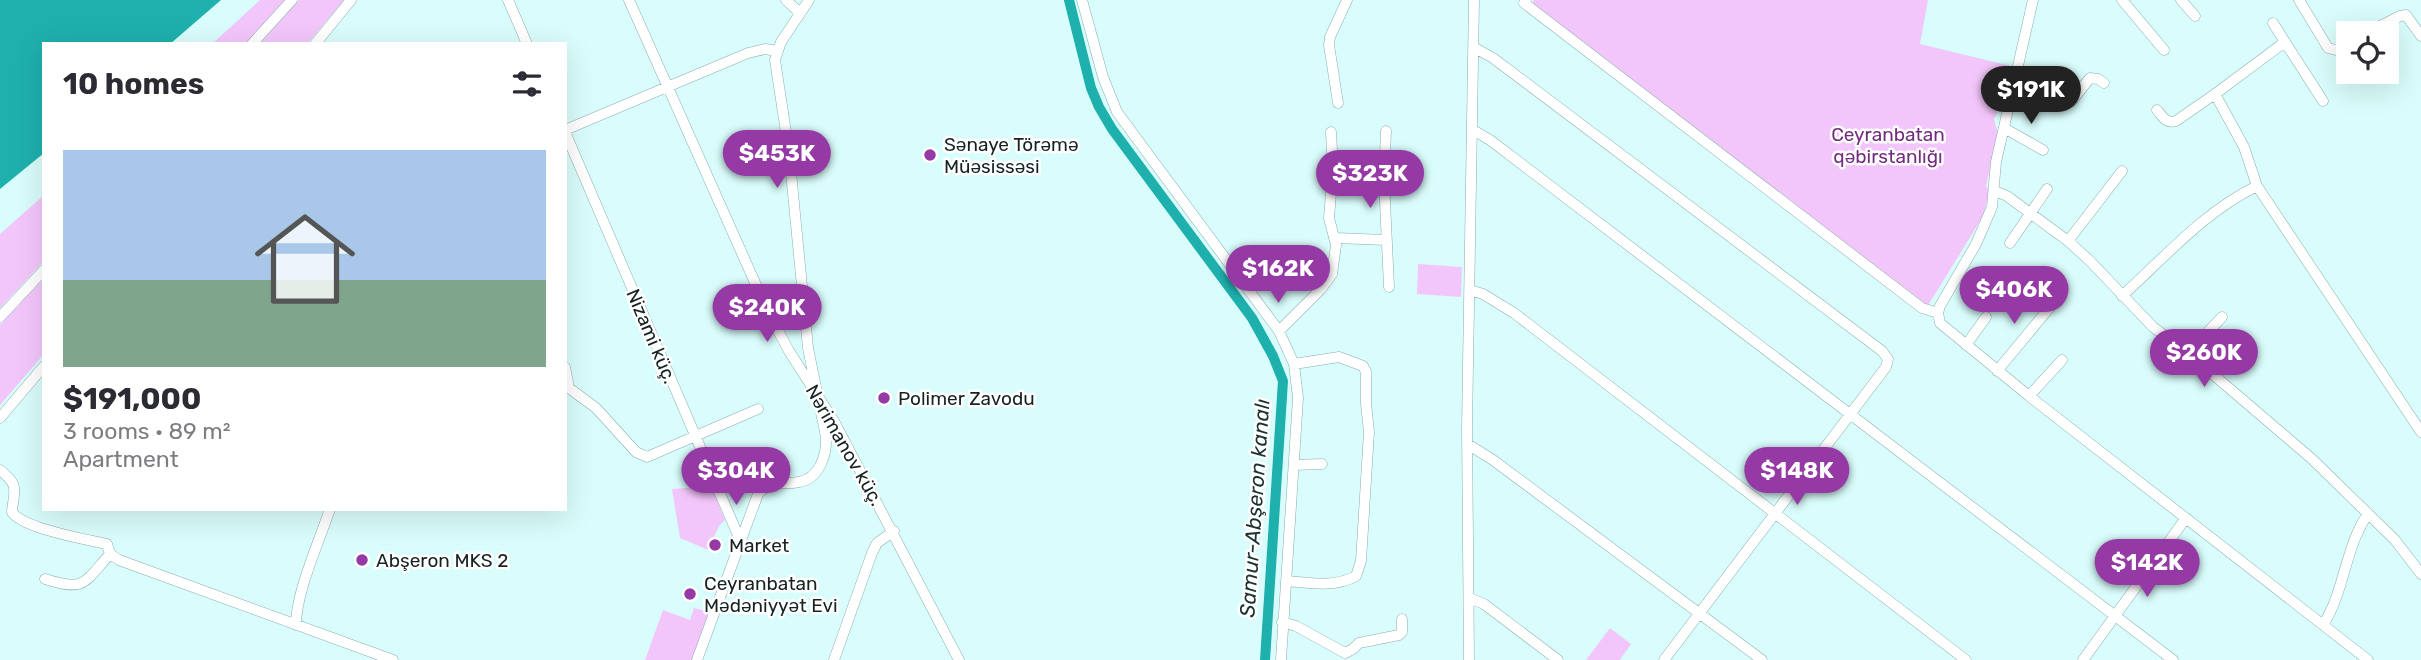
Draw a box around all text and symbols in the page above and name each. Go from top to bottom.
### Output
map controls [2336,21,2399,84]
button: locate [2336,21,2399,84]
icon: filters [508,65,546,103]
text: 10 homes [63,66,204,102]
pin: $191K [1982,66,2080,126]
text: $191K [1997,75,2065,103]
park label: Ceyranbatan qəbirstanlığı [1831,123,1945,168]
pin: $453K [728,130,826,190]
place label: Sənaye Törəmə Müəsissəsi [944,133,1078,178]
text: $453K [739,139,815,167]
marker: Sənaye Törəmə Müəsissəsi [922,147,938,163]
pin: $323K [1321,150,1419,210]
text: $323K [1332,159,1408,187]
icon: home [242,196,368,322]
pin: $162K [1229,246,1327,305]
text: $162K [1242,254,1314,282]
pin: $406K [1965,266,2063,326]
text: $406K [1976,275,2052,303]
pin: $240K [718,284,816,344]
street label: Nizami küç. [621,285,682,387]
text: $240K [729,293,805,321]
pin: $260K [2155,330,2253,389]
text: $260K [2166,338,2242,366]
text: $191,000 [63,381,201,417]
street label: Nərimanov küç. [801,381,889,510]
place label: Polimer Zavodu [898,387,1035,410]
marker: Polimer Zavodu [876,390,892,406]
water label: Samur-Abşeron kanalı [1234,398,1275,618]
text: 3 rooms · 89 m² [63,417,231,445]
text: Apartment [63,445,179,473]
pin: $304K [687,448,785,507]
pin: $148K [1748,448,1846,507]
text: $304K [697,456,775,484]
text: $148K [1760,456,1834,484]
place label: Market [729,534,790,557]
marker: Market [707,537,723,553]
pin: $142K [2098,540,2196,599]
text: $142K [2111,548,2183,576]
place label: Abşeron MKS 2 [376,549,508,572]
marker: Abşeron MKS 2 [354,552,370,568]
place label: Ceyranbatan Mədəniyyət Evi [704,572,838,617]
marker: Ceyranbatan Mədəniyyət Evi [682,586,698,602]

